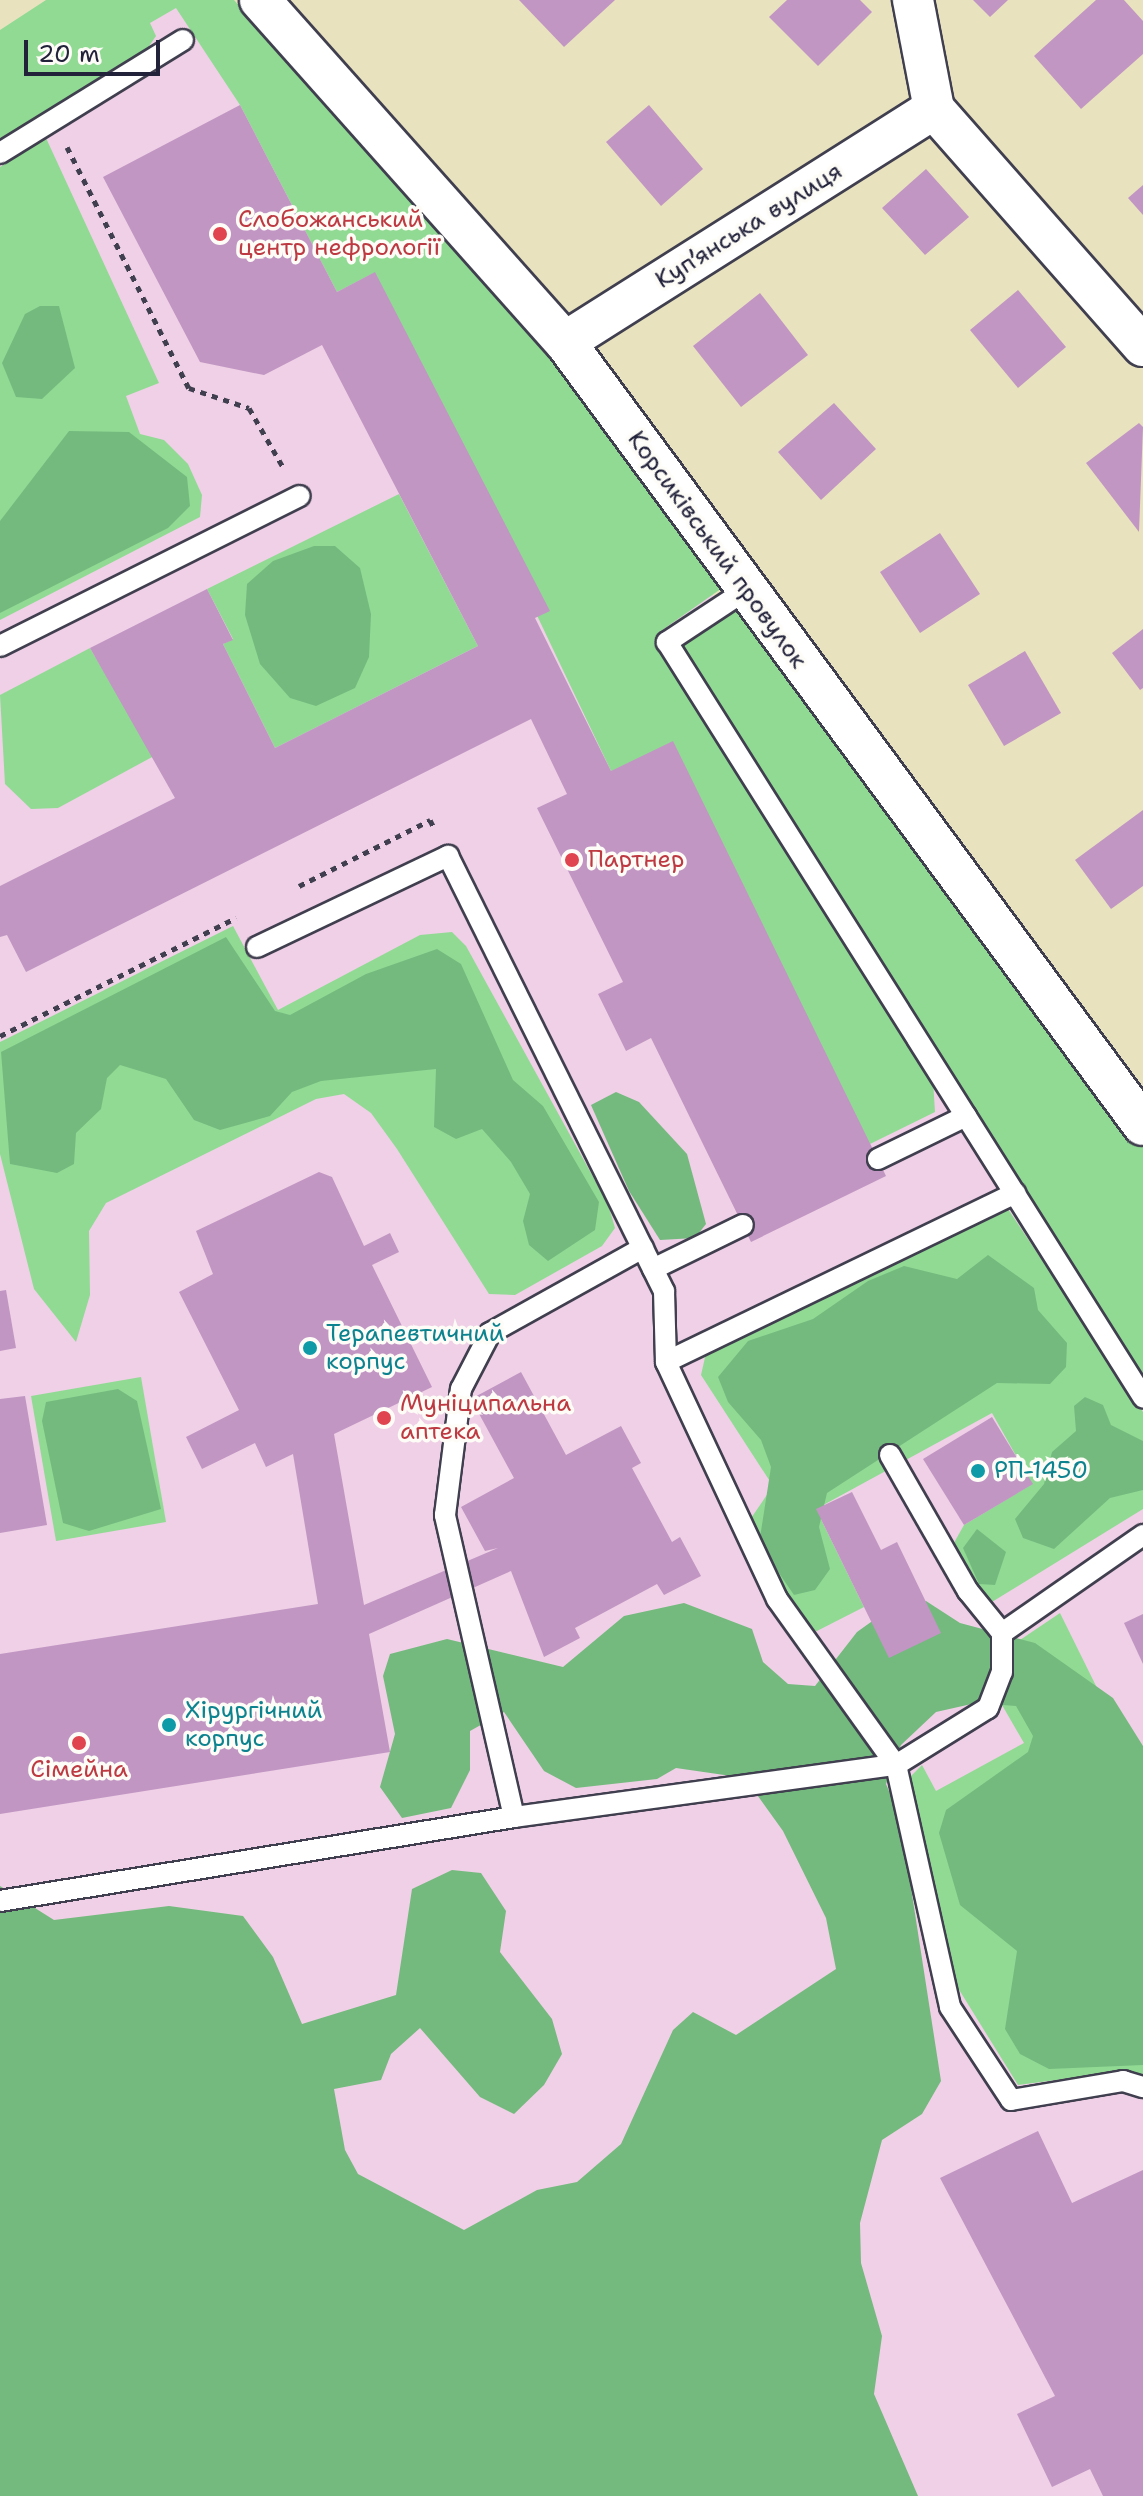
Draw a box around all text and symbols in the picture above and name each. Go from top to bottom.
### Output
scale bar [28,24,164,74]
text: 20 m [38,38,100,70]
street label: Куп’янська вулиця [650,157,848,295]
place label: Слобожанський центр нефрології [238,206,440,262]
marker: Слобожанський центр нефрології [209,223,231,245]
street label: Корсиківський провулок [621,426,813,674]
place label: Партнер [588,846,685,874]
marker: Партнер [563,851,581,869]
place label: Терапевтичний корпус [326,1320,504,1376]
marker: Терапевтичний корпус [301,1339,319,1357]
place label: Муніципальна аптека [400,1390,571,1446]
marker: Муніципальна аптека [375,1409,393,1427]
place label: РП-1450 [994,1457,1088,1485]
marker: РП-1450 [969,1462,987,1480]
place label: Хірургічний корпус [185,1697,322,1753]
marker: Хірургічний корпус [160,1716,178,1734]
marker: Сімейна [70,1734,88,1752]
place label: Сімейна [30,1756,128,1784]

